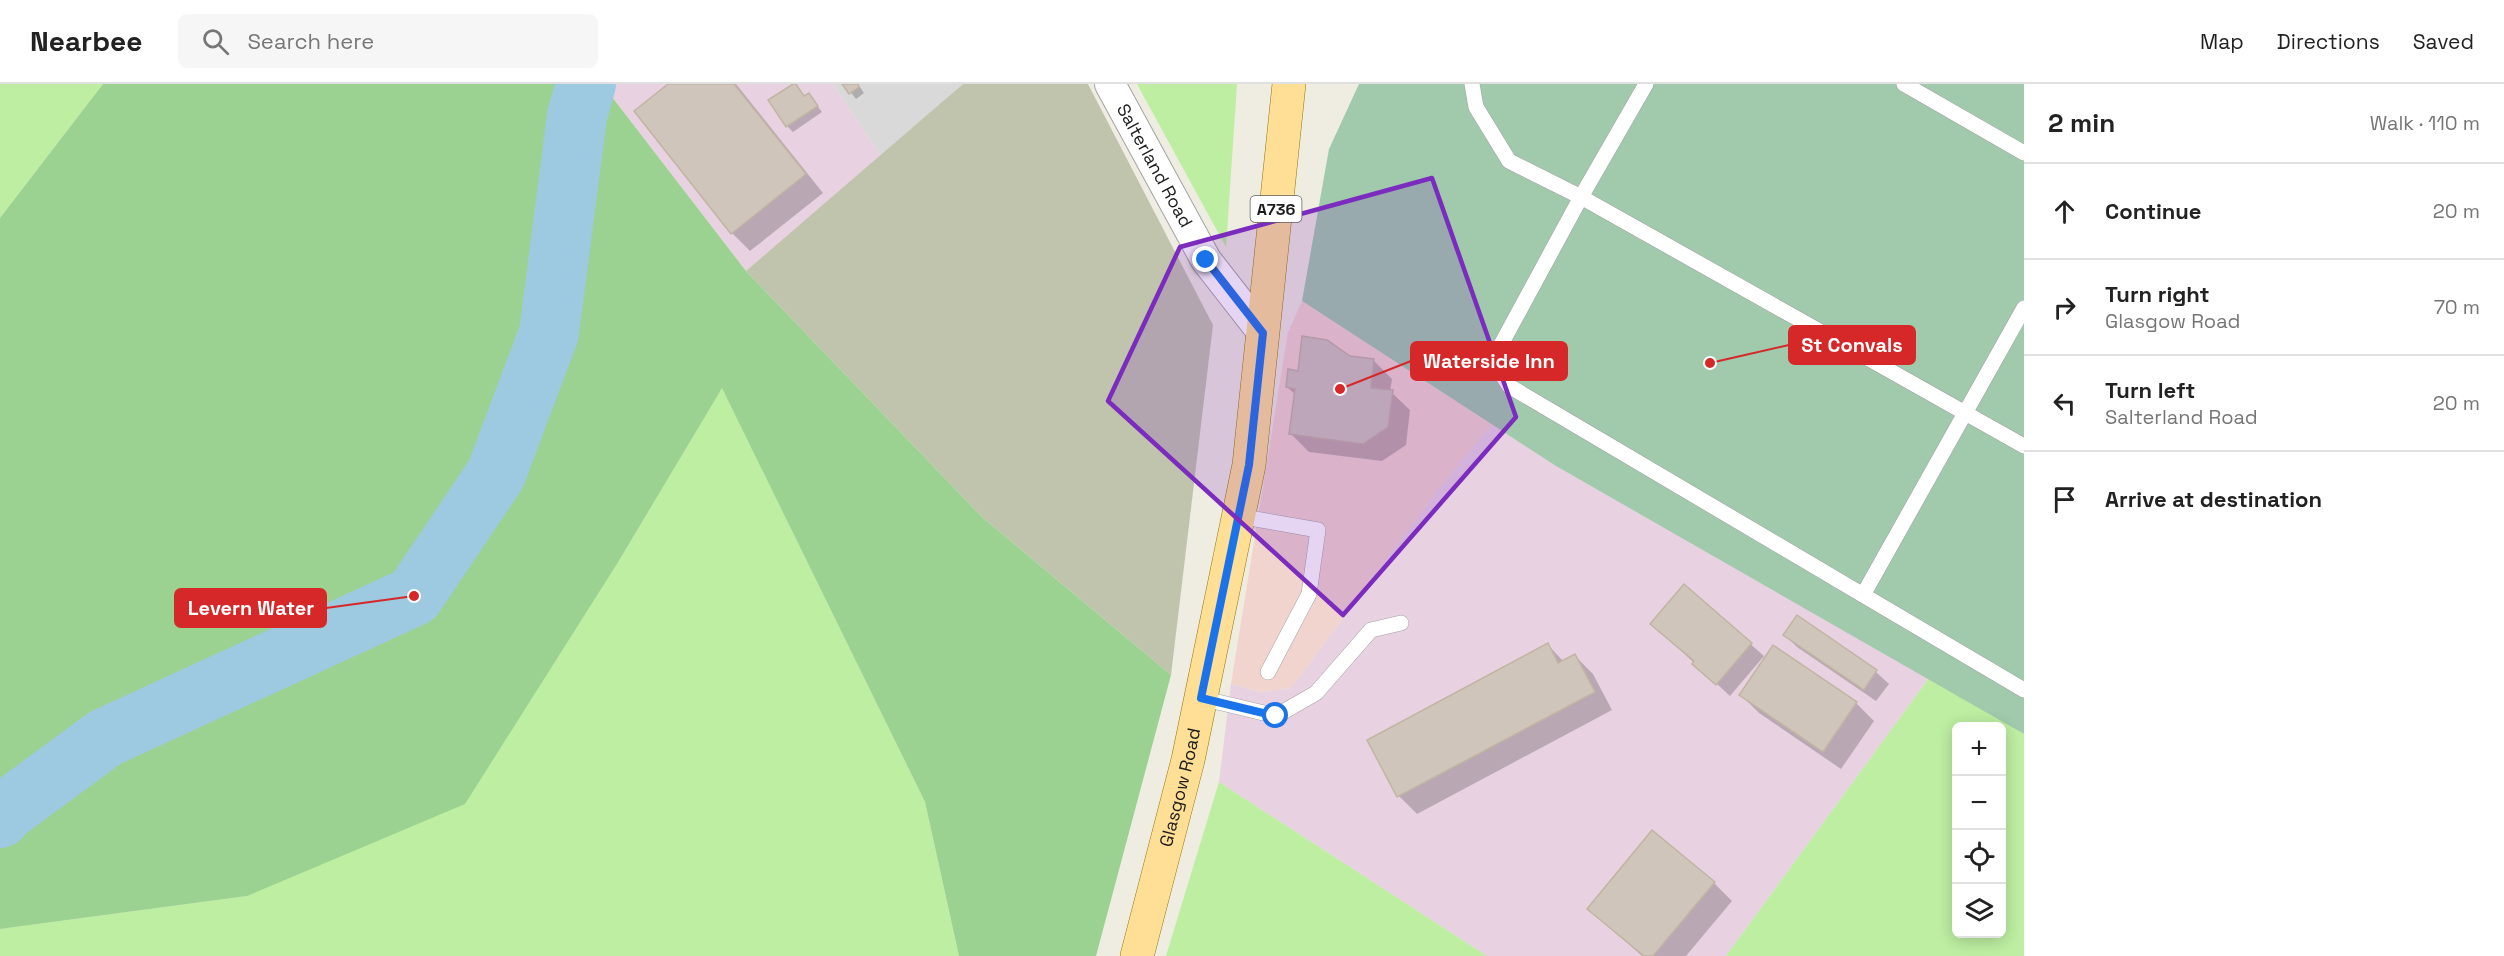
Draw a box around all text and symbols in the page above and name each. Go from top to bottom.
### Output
search box [178,14,598,68]
text: Nearbee [30,23,142,59]
icon: search [199,25,232,58]
text: Search here [247,27,374,55]
text: Map [2200,28,2244,55]
text: Directions [2277,28,2380,55]
text: Saved [2413,28,2474,55]
street label: Salterland Road [1112,100,1198,231]
text: 2 min [2048,106,2115,140]
text: Walk · 110 m [2370,110,2480,136]
icon: ahead [2048,195,2081,228]
road number: A736 [1250,196,1302,222]
text: Continue [2105,197,2201,225]
text: 20 m [2433,198,2480,224]
route end [1192,246,1218,272]
text: Turn right [2105,280,2210,308]
icon: right [2048,291,2081,324]
text: 70 m [2434,294,2480,320]
text: Glasgow Road [2105,308,2240,334]
callout: St Convals [1789,326,1915,364]
text: St Convals [1801,332,1903,358]
callout: Waterside Inn [1411,342,1567,380]
text: Waterside Inn [1423,348,1555,374]
text: Turn left [2105,376,2195,404]
icon: left [2048,387,2081,420]
text: 20 m [2433,390,2480,416]
text: Salterland Road [2105,404,2258,430]
icon: arrive [2048,483,2081,516]
text: Arrive at destination [2105,485,2322,513]
callout: Levern Water [175,589,326,627]
text: Levern Water [188,595,314,621]
route start [1262,702,1288,728]
map controls [1952,722,2006,938]
button: + [1952,722,2006,776]
street label: Glasgow Road [1154,726,1205,849]
button: − [1952,776,2006,830]
button: locate [1952,830,2006,884]
button: layers [1952,884,2006,938]

